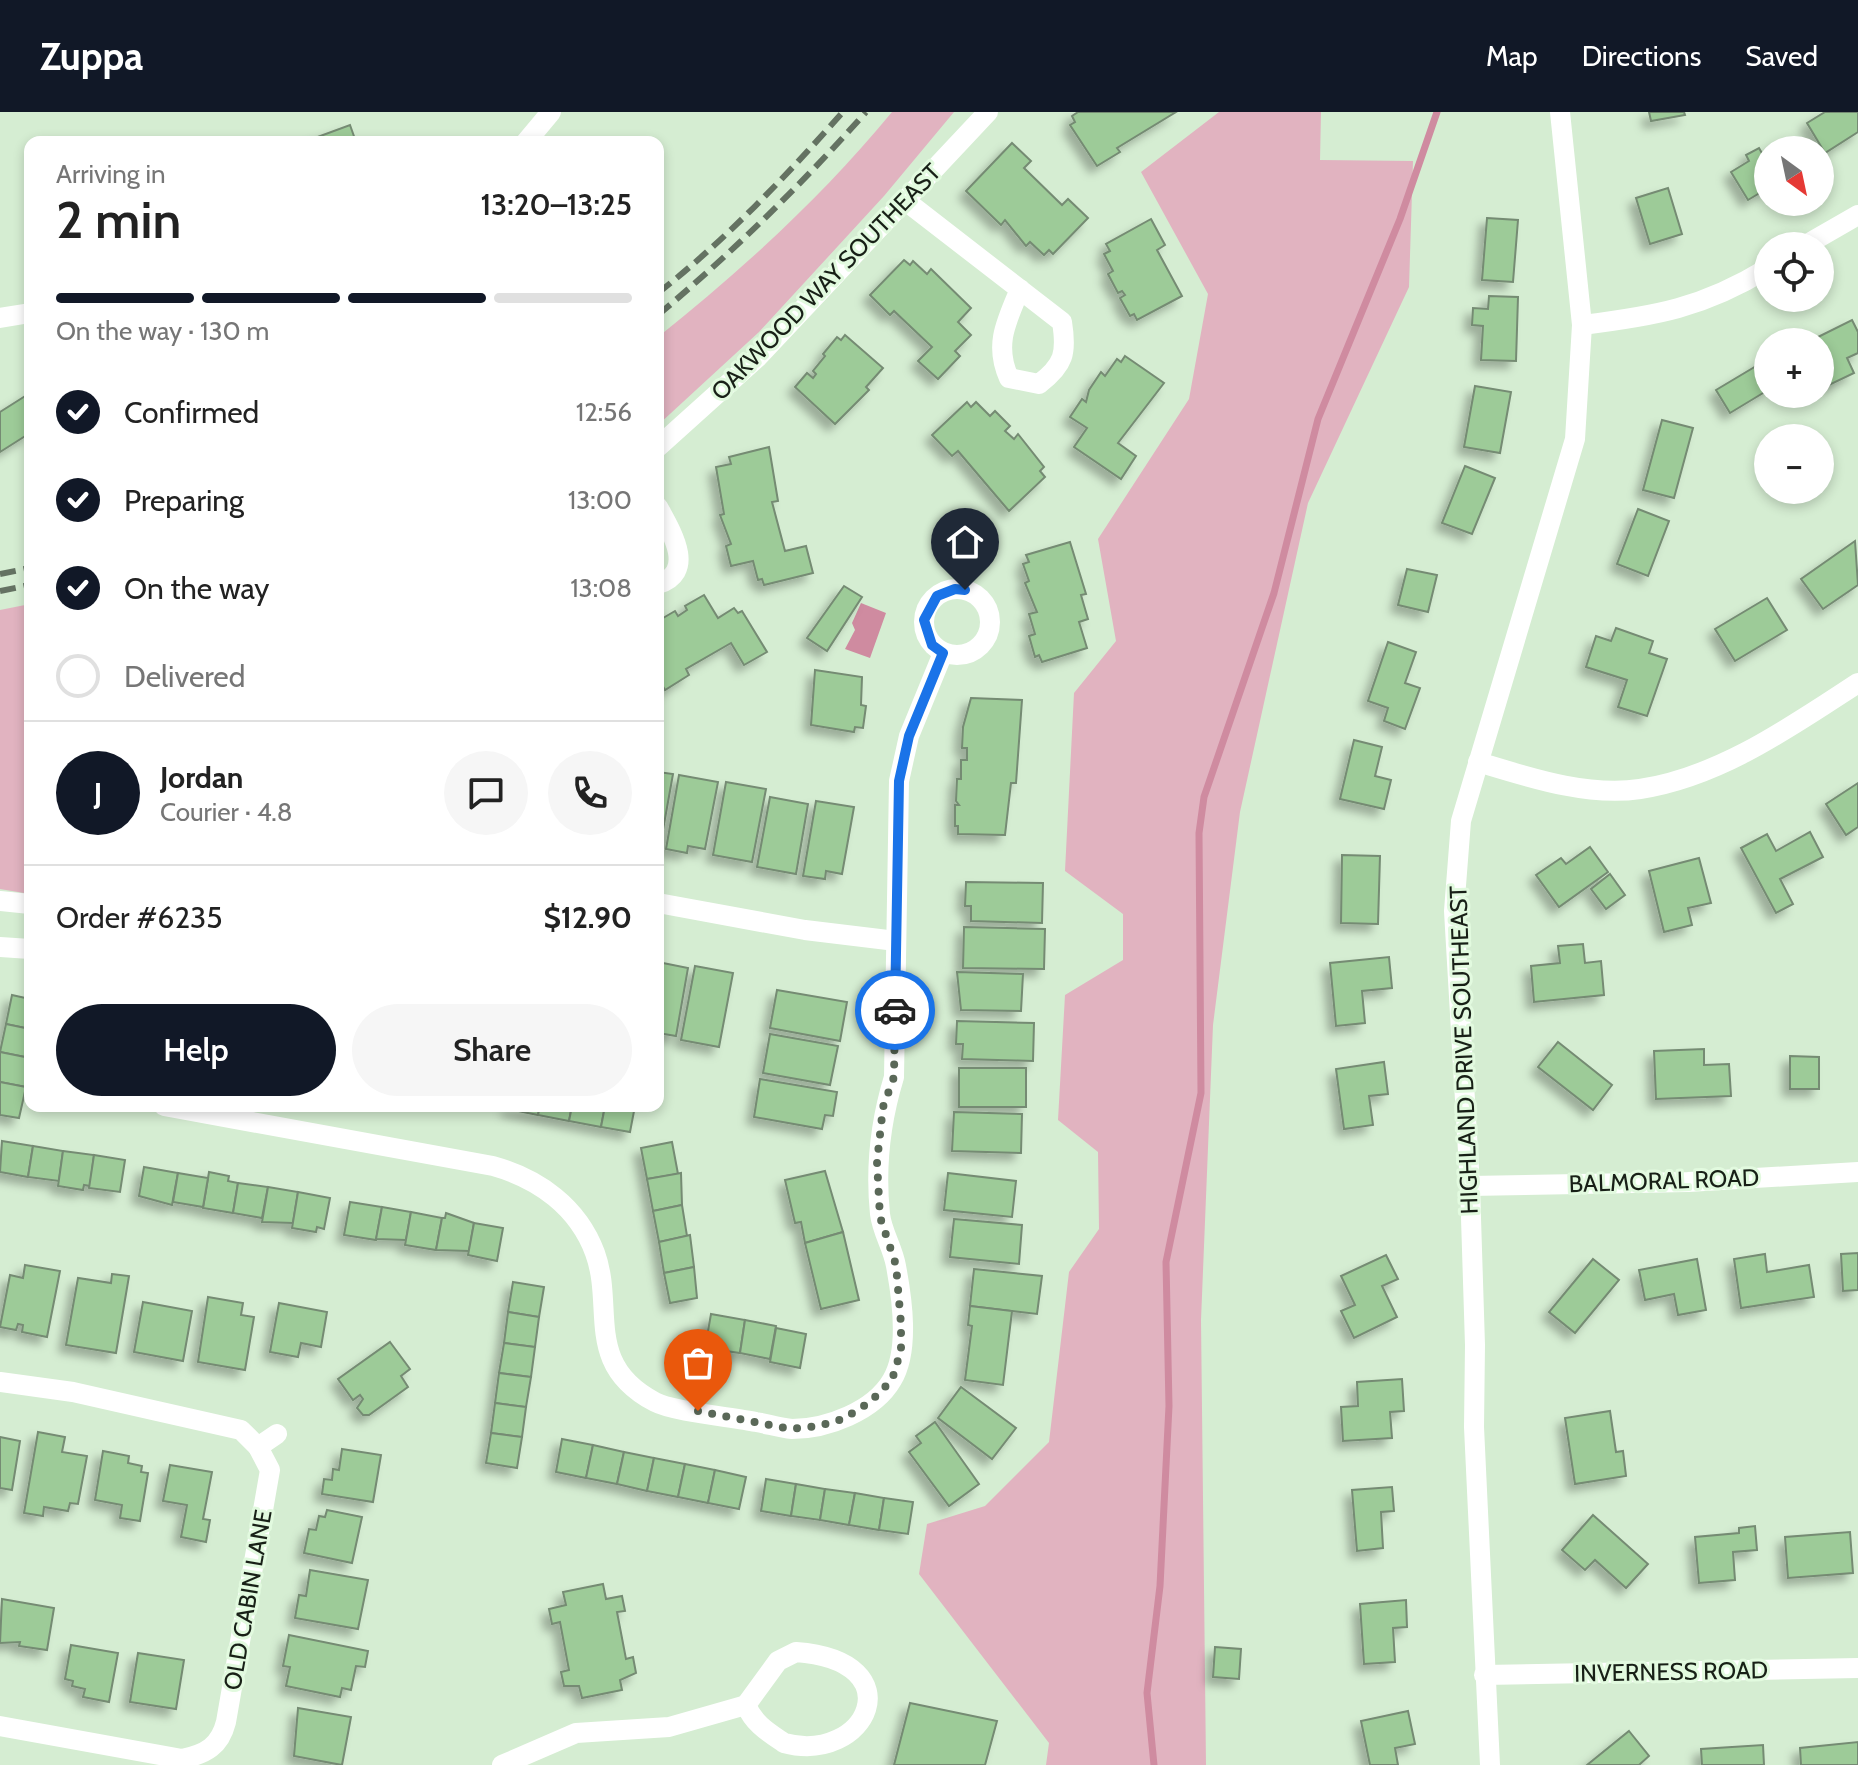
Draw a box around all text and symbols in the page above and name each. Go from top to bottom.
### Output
text: Zuppa [40,33,143,80]
text: Map [1486,39,1538,73]
text: Directions [1582,39,1701,73]
text: Saved [1745,39,1818,73]
north arrow [1754,136,1834,216]
map controls [1754,136,1834,504]
street label: OAKWOOD WAY SOUTHEAST [705,157,946,406]
text: Arriving in [56,158,166,190]
text: 13:20–13:25 [480,186,632,223]
text: 2 min [56,188,181,251]
button: locate [1754,232,1834,312]
text: On the way · 130 m [56,315,269,347]
button: + [1754,328,1834,408]
icon: check [56,390,100,434]
text: Confirmed [124,394,259,431]
text: 12:56 [576,396,632,428]
button: − [1754,424,1834,504]
icon: check [56,478,100,522]
text: Preparing [124,482,244,519]
text: 13:00 [568,484,632,516]
pin [931,508,999,590]
icon: home [943,520,987,564]
icon: check [56,566,100,610]
text: On the way [124,570,269,607]
text: 13:08 [570,572,632,604]
text: Delivered [124,658,245,695]
button: chat [444,751,528,835]
button: phone [548,751,632,835]
text: Jordan [160,759,243,796]
text: J [94,775,102,812]
text: Courier · 4.8 [160,796,293,828]
street label: HIGHLAND DRIVE SOUTHEAST [1443,885,1484,1215]
text: Order #6235 [56,899,223,936]
text: $12.90 [543,899,632,936]
courier [855,970,935,1050]
icon: car [873,988,917,1032]
button: Help [56,1004,336,1096]
button: Share [352,1004,632,1096]
street label: BALMORAL ROAD [1568,1163,1760,1198]
pin [664,1329,732,1411]
icon: bag [676,1341,720,1385]
street label: OLD CABIN LANE [217,1507,278,1692]
street label: INVERNESS ROAD [1574,1655,1768,1688]

